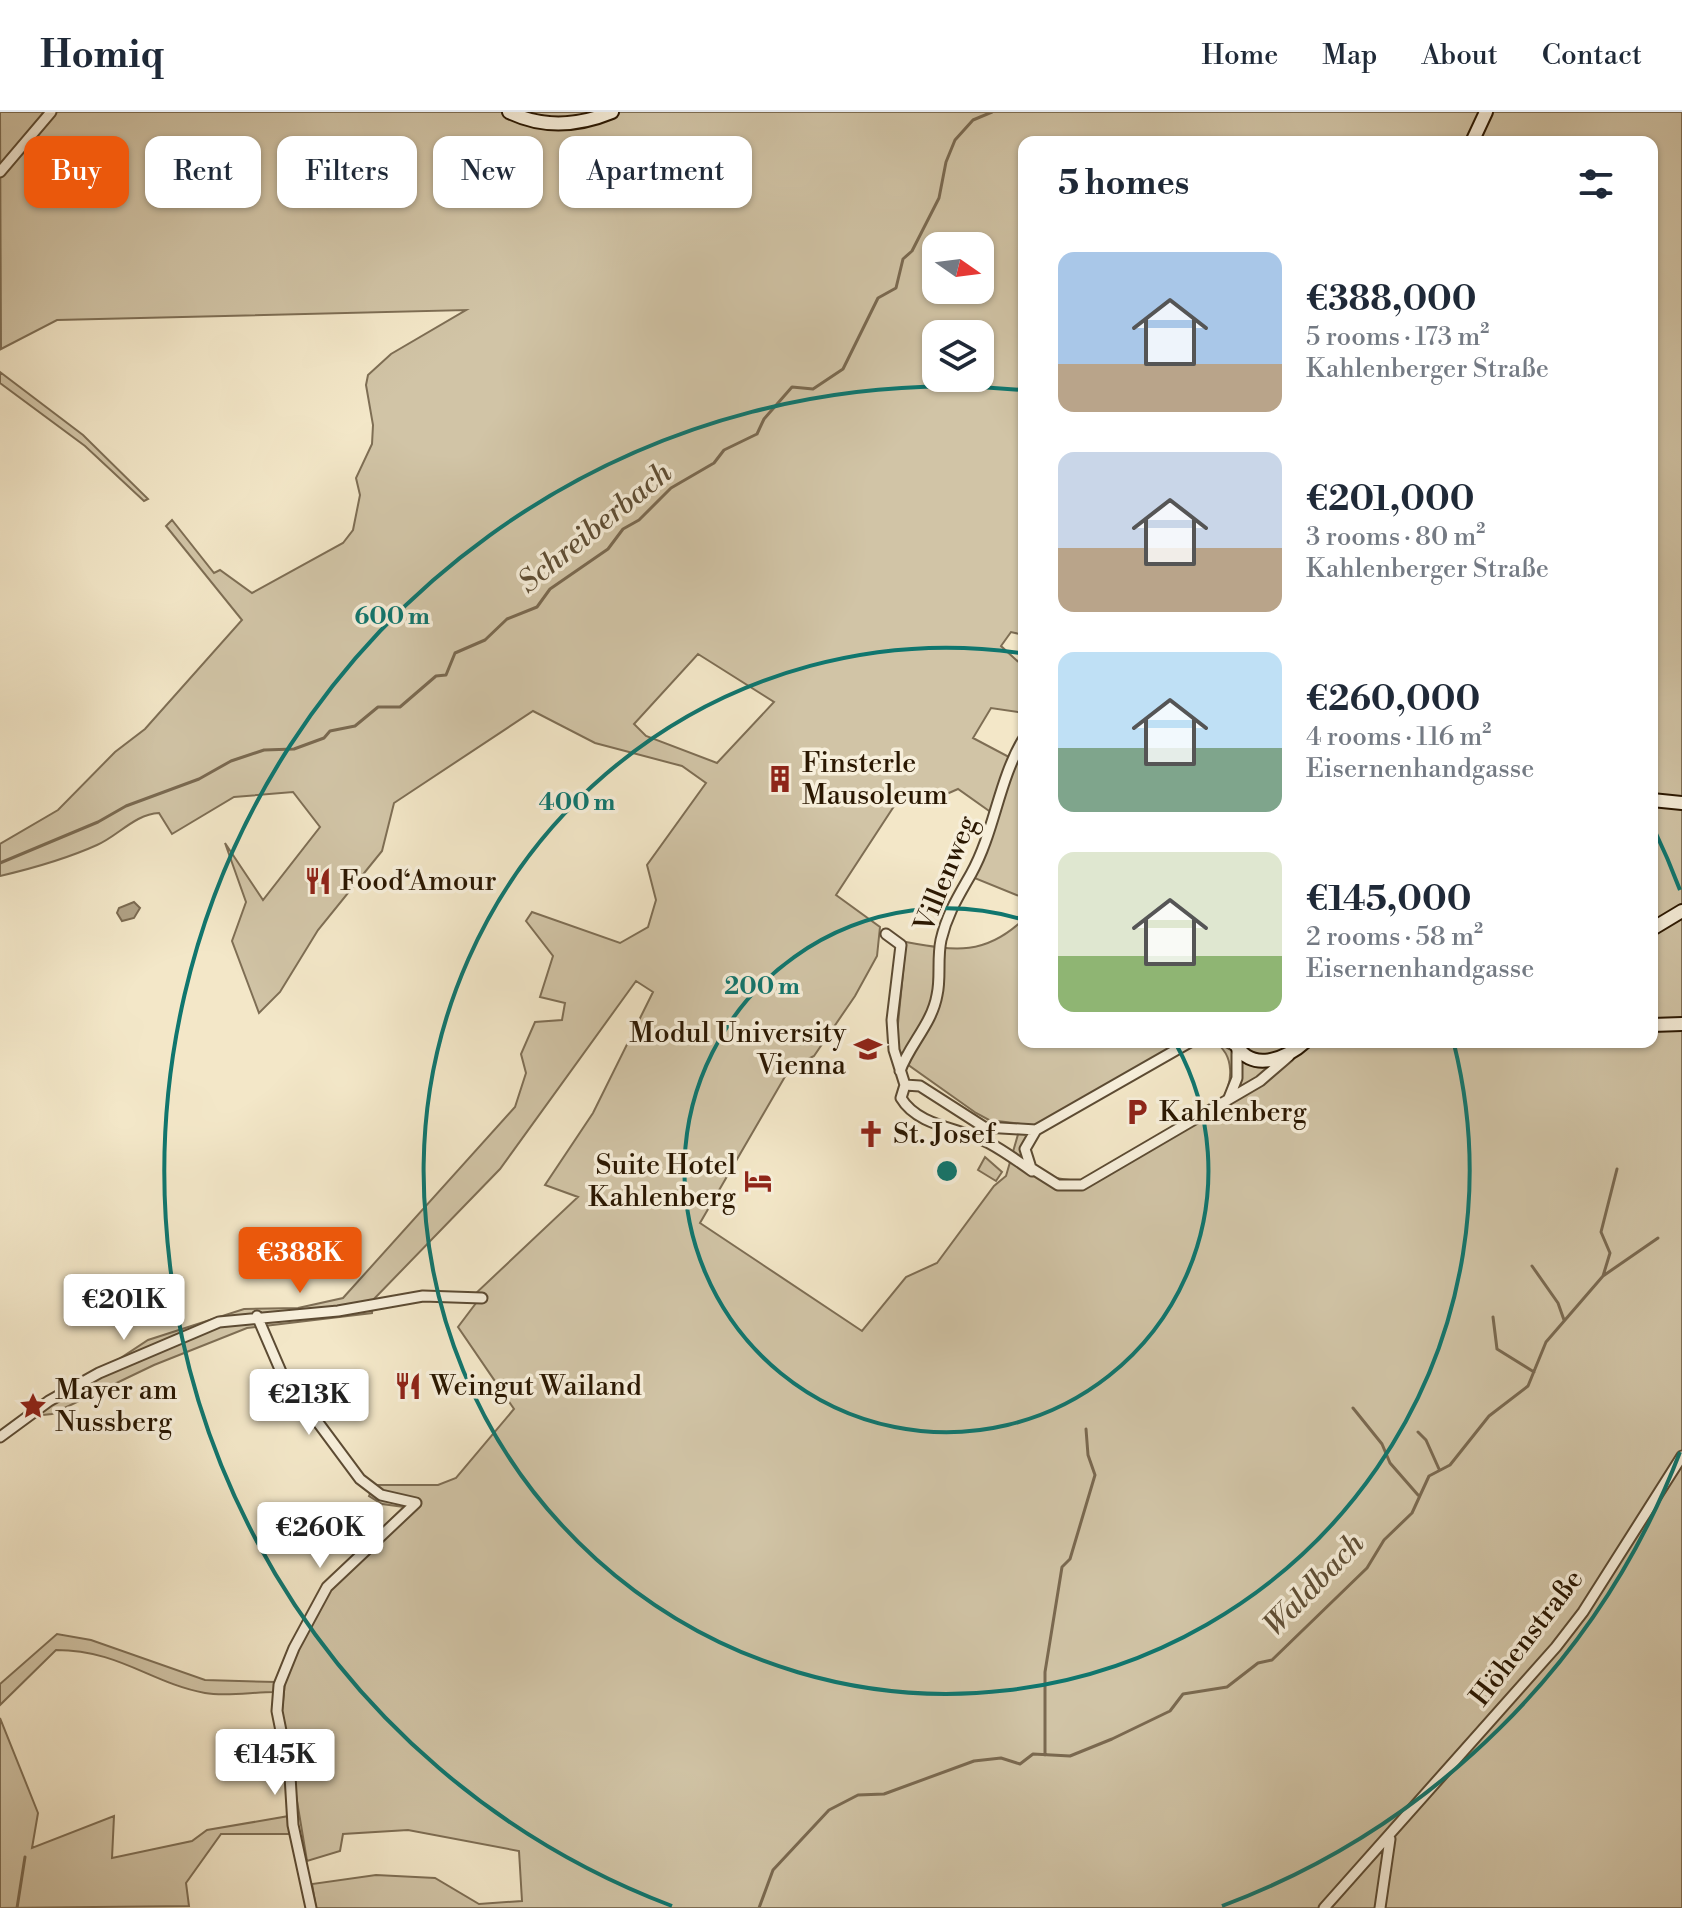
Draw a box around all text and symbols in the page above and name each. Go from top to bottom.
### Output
text: Homiq [40,32,164,79]
text: Home [1202,38,1278,73]
text: Map [1322,38,1377,73]
text: About [1421,38,1498,73]
text: Contact [1542,38,1642,73]
chip: Buy [24,136,129,208]
chip: Rent [145,136,261,208]
chip: Filters [277,136,417,208]
chip: New [433,136,543,208]
chip: Apartment [559,136,752,208]
icon: filters [1574,162,1618,206]
text: 5 homes [1058,163,1189,205]
north arrow [922,232,994,304]
map controls [922,232,994,392]
text: €388,000 [1306,279,1477,321]
icon: home [1122,284,1218,380]
button: layers [922,320,994,392]
text: 5 rooms · 173 m² [1306,321,1489,353]
text: Kahlenberger Straße [1306,353,1549,385]
water label: Schreiberbach [510,454,680,602]
text: €201,000 [1306,479,1474,521]
icon: home [1122,484,1218,580]
text: 3 rooms · 80 m² [1306,521,1485,553]
text: Kahlenberger Straße [1306,553,1549,585]
text: 600 m [354,602,430,632]
text: €260,000 [1306,679,1480,721]
icon: home [1122,684,1218,780]
text: 4 rooms · 116 m² [1306,721,1491,753]
place label: Finsterle Mausoleum [802,746,948,813]
text: Eisernenhandgasse [1306,753,1534,785]
building icon: Finsterle Mausoleum [765,764,795,794]
text: 400 m [539,788,615,818]
street label: Villenweg [906,810,985,938]
place label: Food‘Amour [340,864,497,899]
restaurant icon: Food‘Amour [303,866,333,896]
text: €145,000 [1306,879,1471,921]
icon: home [1122,884,1218,980]
text: 2 rooms · 58 m² [1306,921,1483,953]
text: Eisernenhandgasse [1306,953,1534,985]
text: 200 m [724,972,800,1002]
place label: Modul University Vienna [629,1016,847,1083]
school or university icon: Modul University Vienna [853,1034,883,1064]
place label: Kahlenberg [1159,1095,1307,1130]
parking icon: Kahlenberg [1122,1097,1152,1127]
place label: St. Josef [893,1117,997,1152]
church icon: St. Josef [856,1119,886,1149]
place label: Suite Hotel Kahlenberg [588,1148,736,1215]
centre of rings [933,1157,961,1185]
hotel icon: Suite Hotel Kahlenberg [743,1166,773,1196]
pin: €388K [244,1227,356,1295]
text: €388K [257,1237,343,1269]
pin: €201K [68,1274,180,1342]
text: €201K [82,1284,166,1316]
pin: €213K [253,1369,365,1437]
place label: Weingut Wailand [429,1369,642,1404]
restaurant icon: Weingut Wailand [393,1371,423,1401]
place label: Mayer am Nussberg [55,1373,178,1440]
text: €213K [268,1379,350,1411]
place icon: Mayer am Nussberg [18,1391,48,1421]
pin: €260K [264,1502,376,1570]
text: €260K [275,1512,365,1544]
water label: Waldbach [1256,1525,1373,1645]
street label: Höhenstraße [1463,1563,1591,1713]
pin: €145K [219,1729,331,1797]
text: €145K [234,1739,316,1771]

